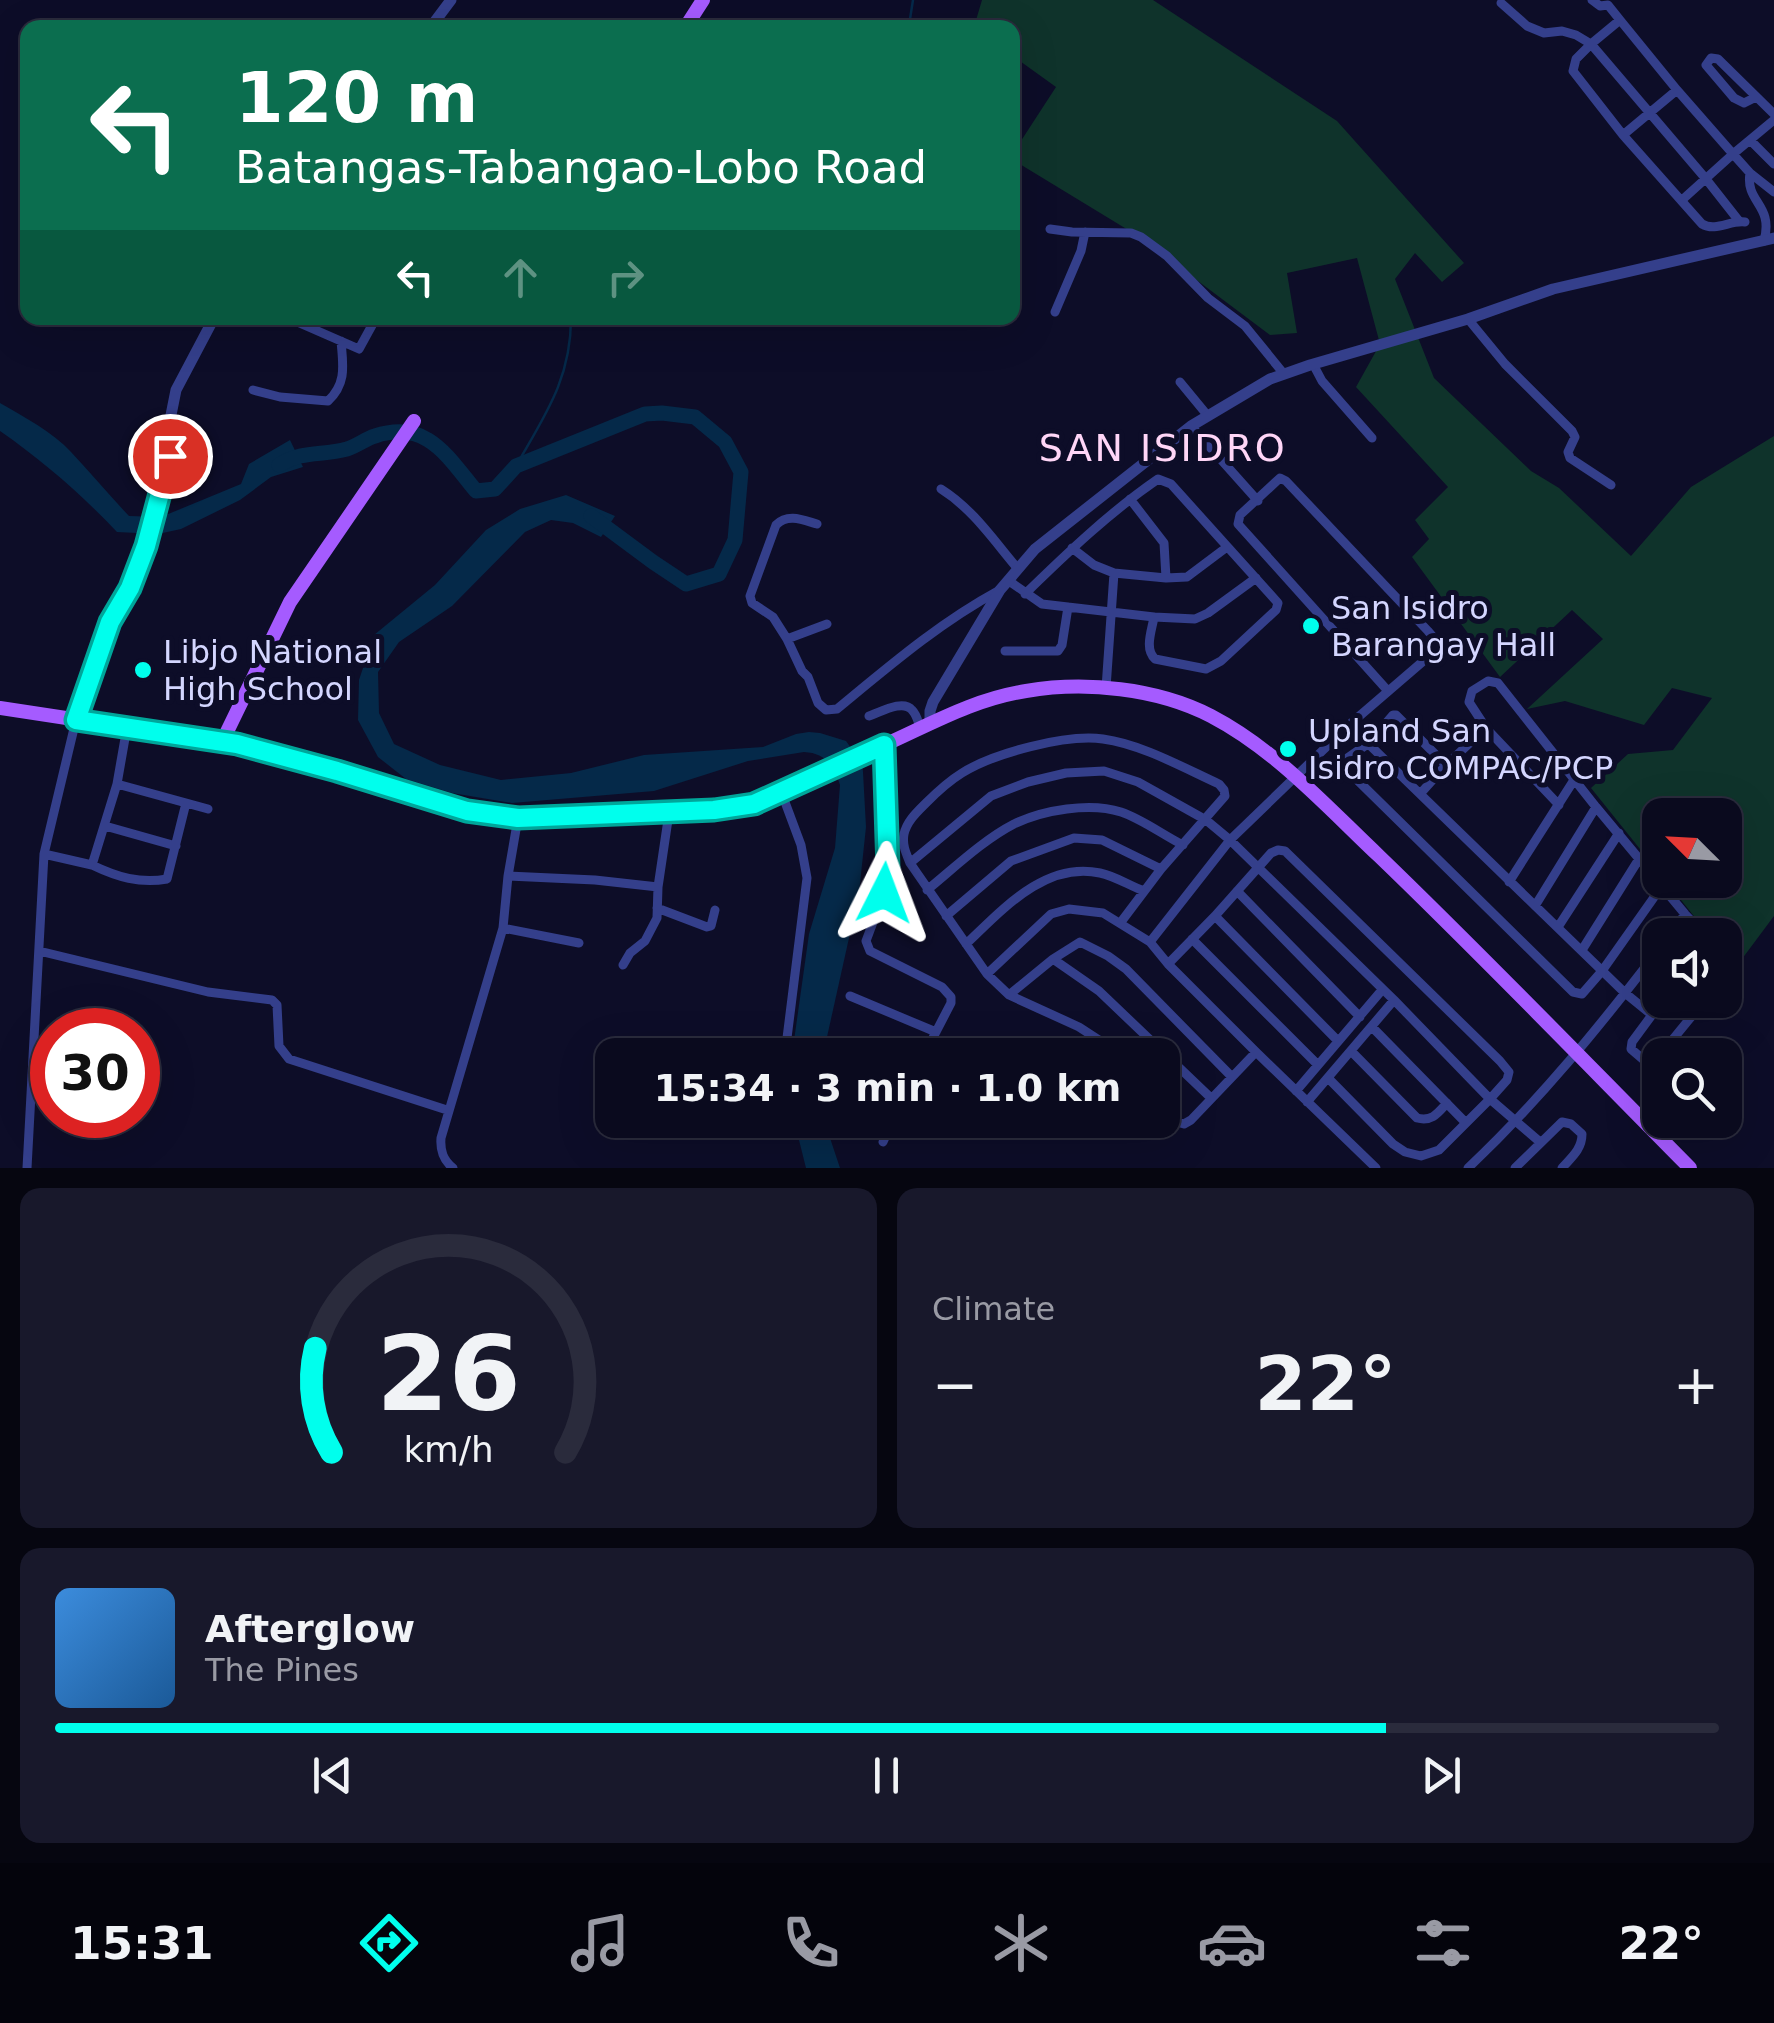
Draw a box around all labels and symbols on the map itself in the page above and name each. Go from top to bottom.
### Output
pin [128,414,213,499]
district label: SAN ISIDRO [1039,426,1287,470]
place label: San Isidro Barangay Hall [1331,589,1556,664]
marker: San Isidro Barangay Hall [1300,615,1322,637]
place label: Libjo National High School [163,633,382,708]
marker: Libjo National High School [132,659,154,681]
place label: Upland San Isidro COMPAC/PCP [1308,712,1613,787]
marker: Upland San Isidro COMPAC/PCP [1277,738,1299,760]
north arrow [1642,798,1742,898]
position arrow [832,841,936,945]
speed limit sign: 30 [30,1008,160,1138]

